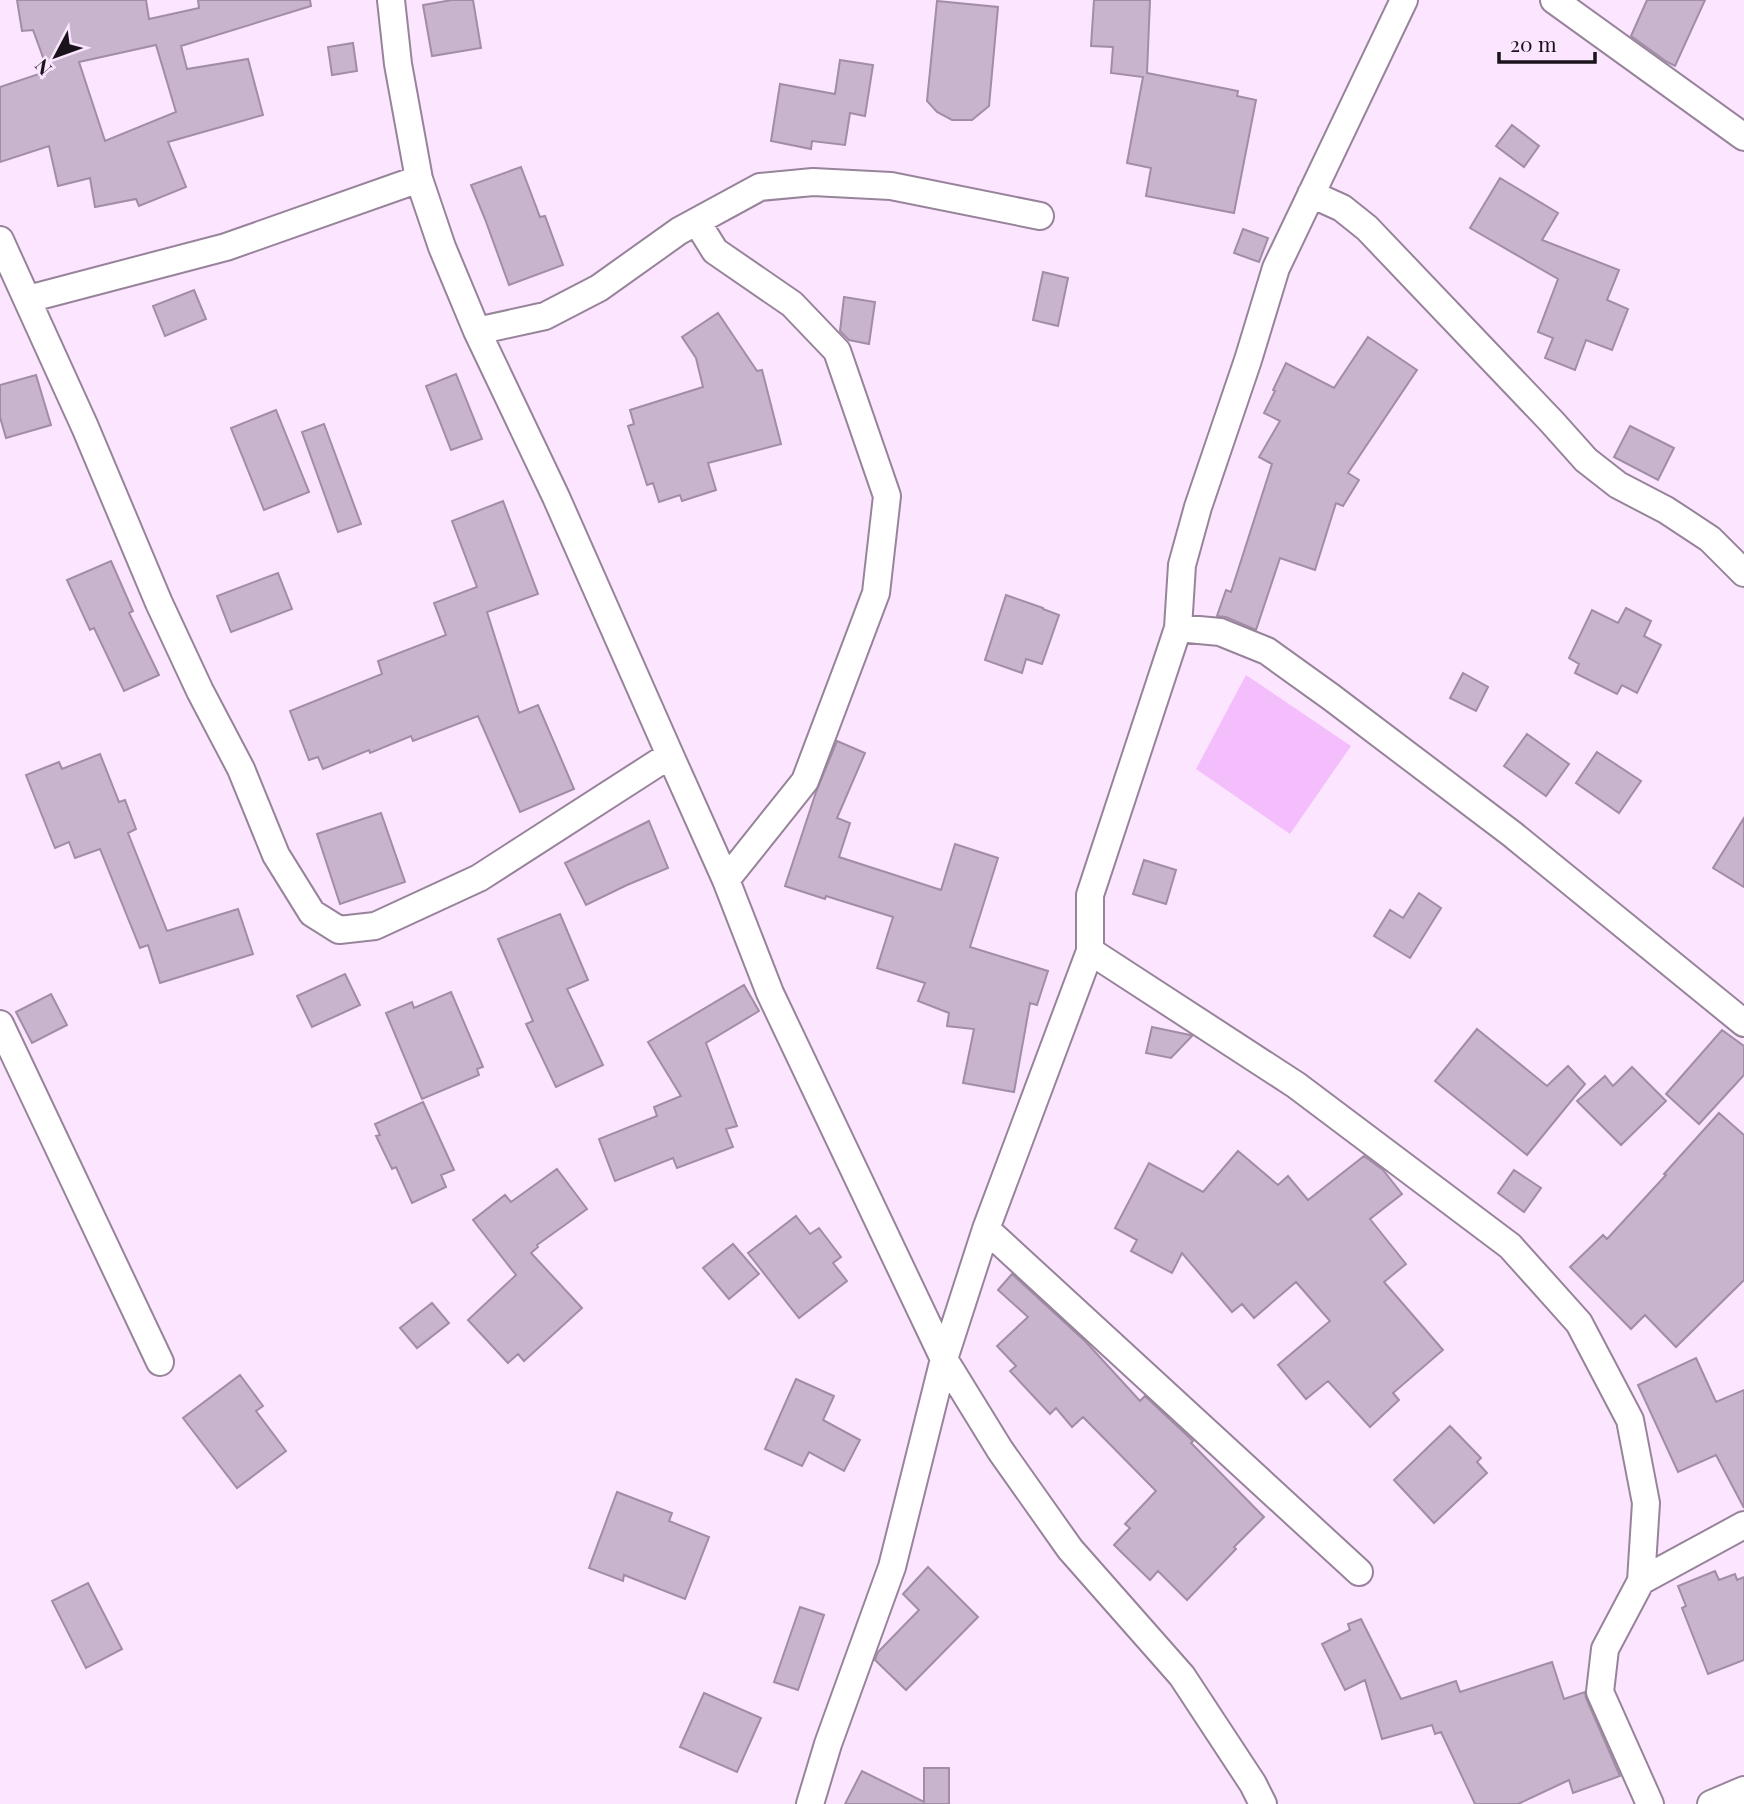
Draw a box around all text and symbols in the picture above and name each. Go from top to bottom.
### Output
north arrow [21,21,91,91]
scale bar [1499,21,1595,65]
text: 20 m [1510,29,1557,57]
text: N [28,54,57,82]

